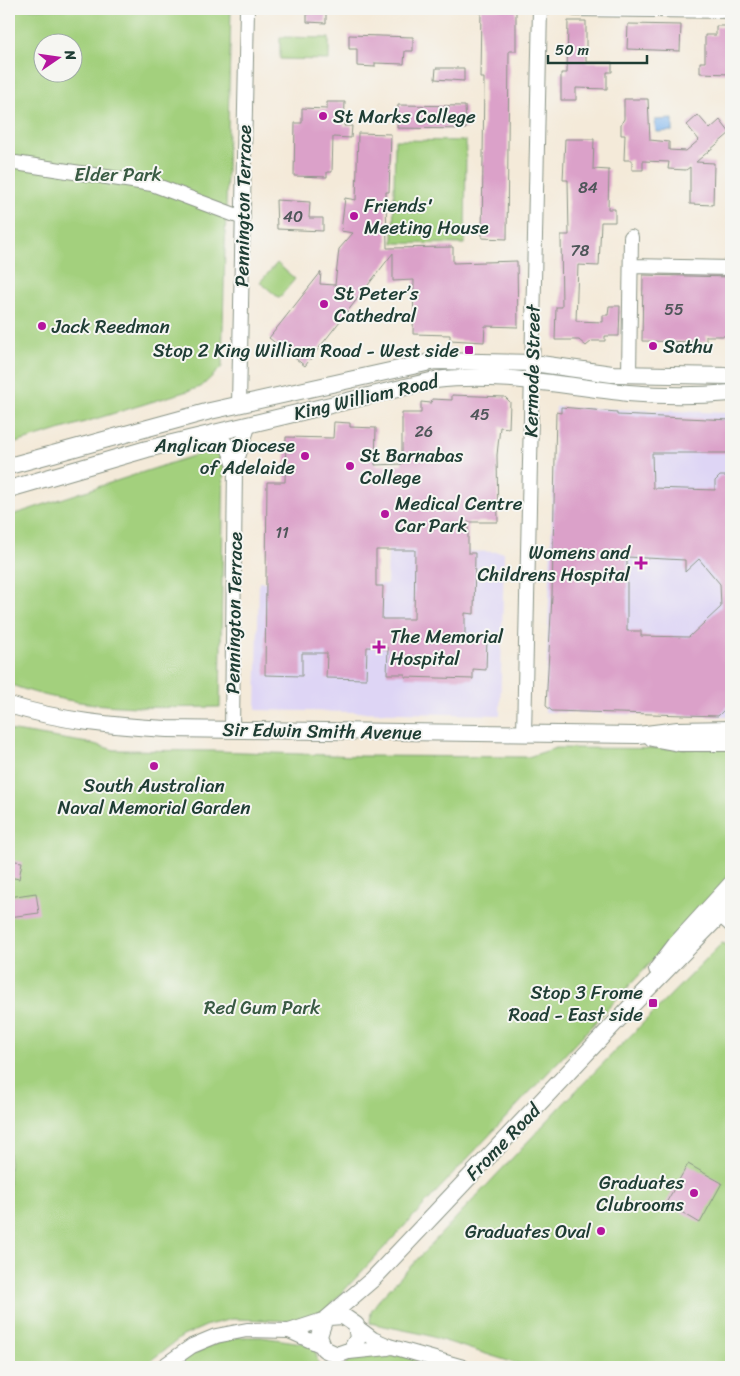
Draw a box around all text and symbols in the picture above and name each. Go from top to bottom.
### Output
north arrow [32,32,82,82]
scale bar [548,32,646,64]
text: 50 m [555,37,590,63]
text: N [57,47,84,63]
place label: St Marks College [333,100,476,133]
marker: St Marks College [317,110,329,122]
street label: Pennington Terrace [225,125,261,287]
park label: Elder Park [74,158,162,191]
house number: 84 [578,173,598,202]
place label: Friends' Meeting House [364,189,489,244]
house number: 40 [283,202,303,231]
marker: Friends' Meeting House [348,210,360,222]
house number: 78 [571,236,590,265]
place label: St Peter’s Cathedral [334,277,419,332]
house number: 55 [664,295,684,324]
marker: St Peter’s Cathedral [318,298,330,310]
street label: Kermode Street [514,303,550,438]
place label: Jack Reedman [51,310,170,343]
marker: Jack Reedman [36,320,48,332]
place label: Sathu [663,330,713,363]
place label: Stop 2 King William Road - West side [153,334,459,367]
marker: Sathu [647,340,659,352]
marker: Stop 2 King William Road - West side [463,344,475,356]
street label: King William Road [290,364,444,430]
house number: 45 [470,400,490,429]
house number: 26 [415,417,433,446]
place label: Anglican Diocese of Adelaide [153,429,295,484]
place label: St Barnabas College [360,439,464,494]
marker: Anglican Diocese of Adelaide [299,450,311,462]
marker: St Barnabas College [344,460,356,472]
place label: Medical Centre Car Park [395,487,523,542]
marker: Medical Centre Car Park [379,508,391,520]
house number: 11 [275,518,289,547]
street label: Pennington Terrace [216,532,252,694]
place label: Womens and Childrens Hospital [478,536,631,591]
marker: Womens and Childrens Hospital [634,556,648,570]
place label: The Memorial Hospital [390,620,504,675]
marker: The Memorial Hospital [372,640,386,654]
street label: Sir Edwin Smith Avenue [222,713,422,749]
marker: South Australian Naval Memorial Garden [148,760,160,772]
place label: South Australian Naval Memorial Garden [57,769,251,824]
place label: Stop 3 Frome Road - East side [508,976,643,1031]
park label: Red Gum Park [204,991,321,1024]
marker: Stop 3 Frome Road - East side [647,997,659,1009]
street label: Frome Road [457,1094,550,1189]
place label: Graduates Clubrooms [596,1166,684,1221]
marker: Graduates Clubrooms [688,1187,700,1199]
place label: Graduates Oval [465,1215,592,1248]
marker: Graduates Oval [595,1225,607,1237]

